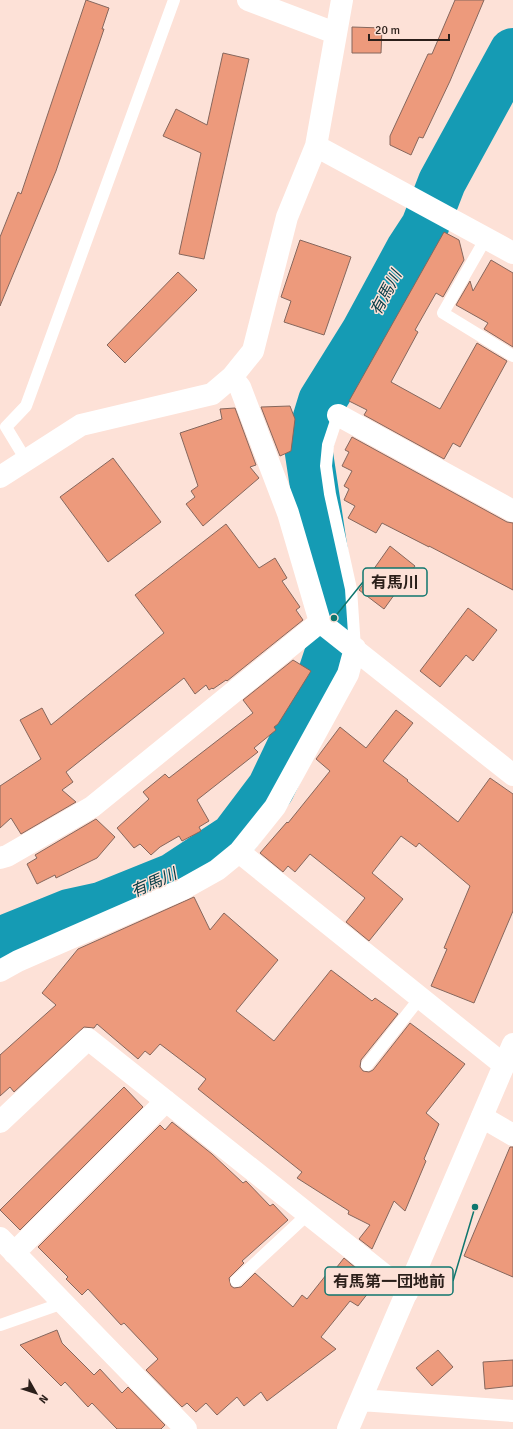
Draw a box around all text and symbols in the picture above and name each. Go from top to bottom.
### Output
scale bar [369,16,449,42]
text: 20 m [375,23,400,38]
water label: 有馬川 [366,265,407,319]
callout: 有馬川 [363,568,427,596]
text: 有馬川 [371,573,419,593]
water label: 有馬川 [128,863,182,902]
callout: 有馬第一団地前 [325,1267,453,1295]
text: 有馬第一団地前 [333,1272,445,1292]
north arrow [16,1373,56,1413]
text: N [36,1392,51,1406]

